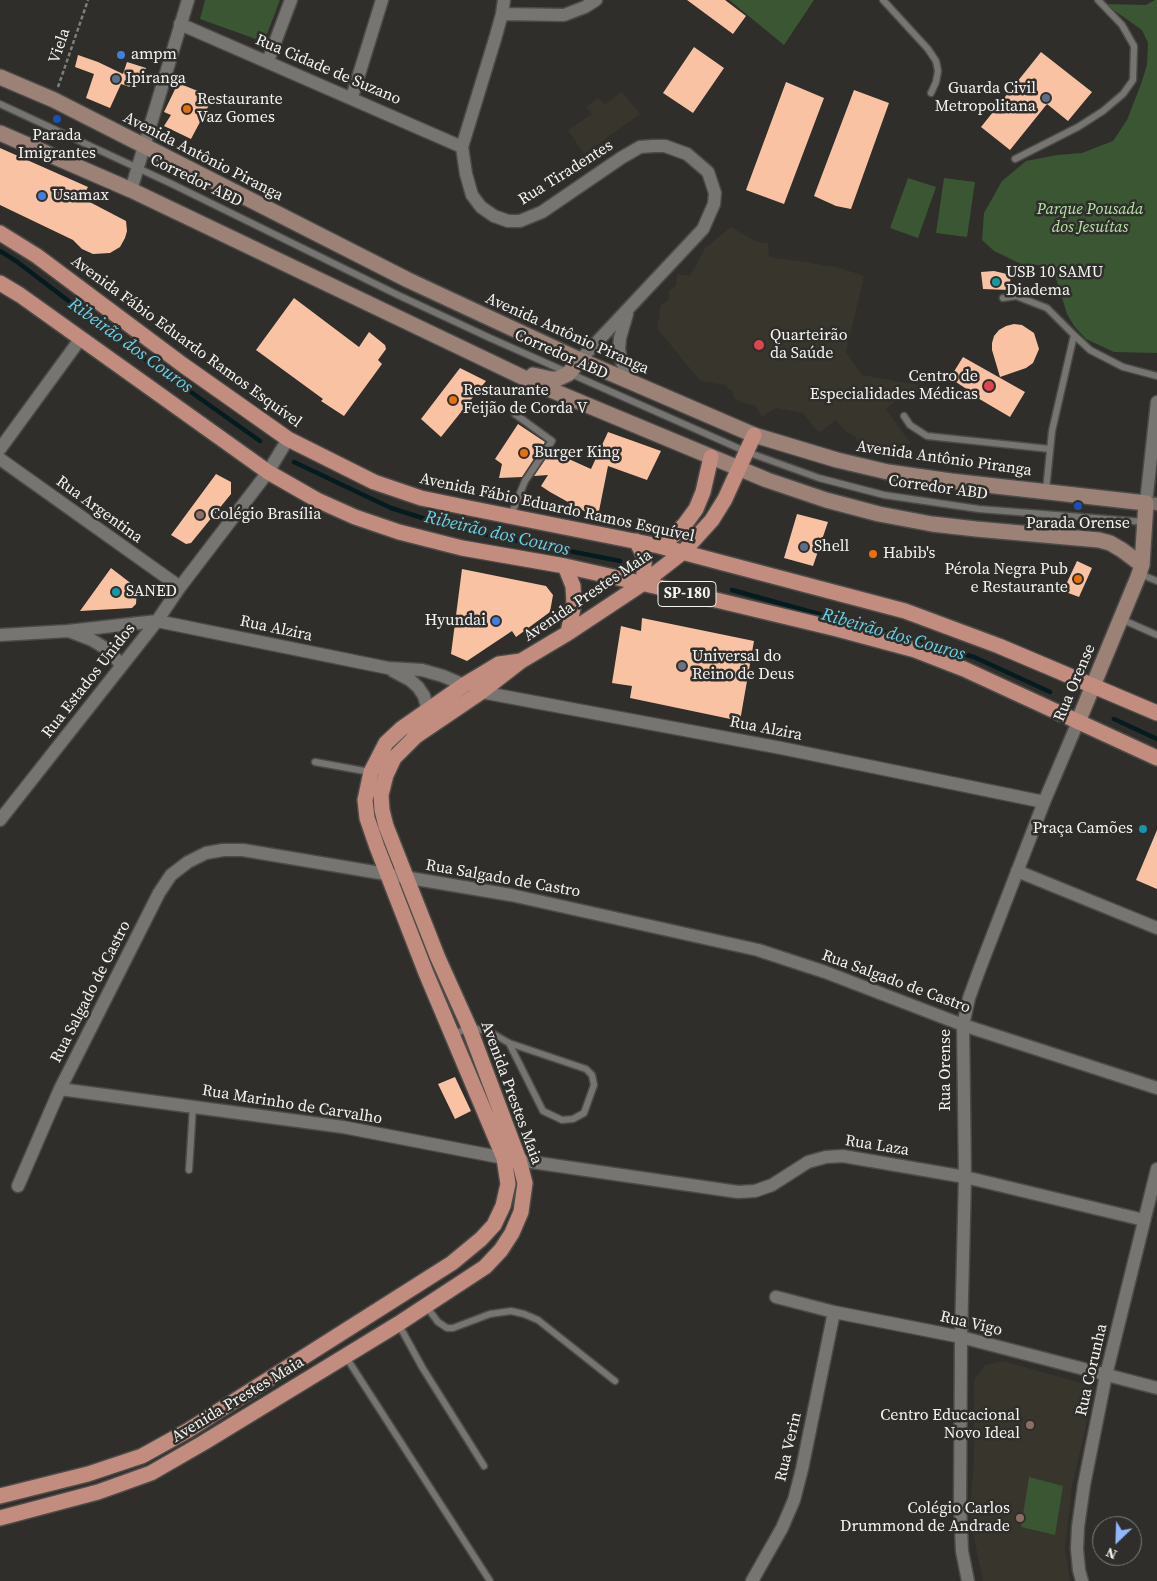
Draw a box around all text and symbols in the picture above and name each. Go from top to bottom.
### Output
street label: Viela [45,26,75,66]
street label: Rua Cidade de Suzano [252,31,404,109]
place label: ampm [131,45,177,65]
marker: ampm [115,49,127,61]
place label: Ipiranga [126,69,186,89]
marker: Ipiranga [110,73,122,85]
place label: Guarda Civil Metropolitana [935,79,1036,117]
place label: Restaurante Vaz Gomes [197,90,283,128]
marker: Guarda Civil Metropolitana [1040,92,1052,104]
marker: Restaurante Vaz Gomes [181,103,193,115]
street label: Avenida Antônio Piranga [120,108,286,206]
marker: Parada Imigrantes [51,113,63,125]
place label: Parada Imigrantes [18,126,96,164]
street label: Rua Tiradentes [515,136,617,210]
street label: Corredor ABD [147,150,245,212]
place label: Usamax [52,186,109,206]
marker: Usamax [36,190,48,202]
park label: Parque Pousada dos Jesuítas [1037,200,1143,238]
street label: Avenida Fábio Eduardo Ramos Esquível [67,252,305,432]
place label: USB 10 SAMU Diadema [1006,263,1103,301]
marker: USB 10 SAMU Diadema [990,276,1002,288]
street label: Avenida Antônio Piranga [482,289,652,379]
water label: Ribeirão dos Couros [64,294,196,398]
street label: Corredor ABD [511,326,611,384]
place label: Quarteirão da Saúde [770,326,847,364]
marker: Quarteirão da Saúde [752,338,766,352]
place label: Centro de Especialidades Médicas [810,367,978,405]
marker: Centro de Especialidades Médicas [982,379,996,393]
place label: Restaurante Feijão de Corda V [463,381,588,419]
marker: Restaurante Feijão de Corda V [447,394,459,406]
street label: Avenida Antônio Piranga [855,437,1033,481]
place label: Burger King [534,443,620,463]
marker: Burger King [518,447,530,459]
street label: Avenida Fábio Eduardo Ramos Esquível [418,469,696,547]
street label: Rua Argentina [52,472,146,548]
street label: Corredor ABD [887,472,989,504]
marker: Parada Orense [1072,500,1084,512]
place label: Colégio Brasília [210,505,321,525]
water label: Ribeirão dos Couros [422,507,572,561]
marker: Colégio Brasília [194,509,206,521]
place label: Parada Orense [1026,514,1130,534]
place label: Shell [814,537,849,557]
marker: Shell [798,541,810,553]
place label: Habib's [883,544,935,564]
street label: Avenida Prestes Maia [520,546,656,646]
marker: Habib's [867,548,879,560]
place label: Pérola Negra Pub e Restaurante [945,560,1068,598]
marker: Pérola Negra Pub e Restaurante [1072,573,1084,585]
place label: SANED [126,582,177,602]
road number: SP-180 [658,582,716,606]
marker: SANED [110,586,122,598]
water label: Ribeirão dos Couros [819,604,967,666]
place label: Hyundai [425,611,486,631]
street label: Rua Alzira [238,612,314,646]
marker: Hyundai [490,615,502,627]
street label: Rua Estados Unidos [38,620,140,742]
street label: Rua Orense [1050,641,1100,725]
place label: Universal do Reino de Deus [692,647,794,685]
marker: Universal do Reino de Deus [676,660,688,672]
street label: Rua Alzira [728,713,804,745]
place label: Praça Camões [1033,819,1133,839]
marker: Praça Camões [1137,823,1149,835]
street label: Rua Salgado de Castro [424,856,582,902]
street label: Rua Salgado de Castro [47,918,135,1066]
street label: Rua Salgado de Castro [819,946,973,1018]
street label: Avenida Prestes Maia [476,1019,546,1167]
street label: Rua Orense [936,1029,956,1111]
street label: Rua Marinho de Carvalho [201,1081,383,1129]
street label: Rua Laza [844,1131,910,1161]
street label: Rua Vigo [938,1308,1004,1340]
street label: Rua Corunha [1072,1322,1112,1418]
street label: Avenida Prestes Maia [168,1353,308,1447]
place label: Centro Educacional Novo Ideal [880,1406,1020,1444]
street label: Rua Verin [772,1411,806,1483]
marker: Centro Educacional Novo Ideal [1024,1419,1036,1431]
place label: Colégio Carlos Drummond de Andrade [840,1499,1010,1537]
marker: Colégio Carlos Drummond de Andrade [1014,1512,1026,1524]
north arrow [1092,1516,1142,1566]
text: N [1103,1543,1120,1565]

